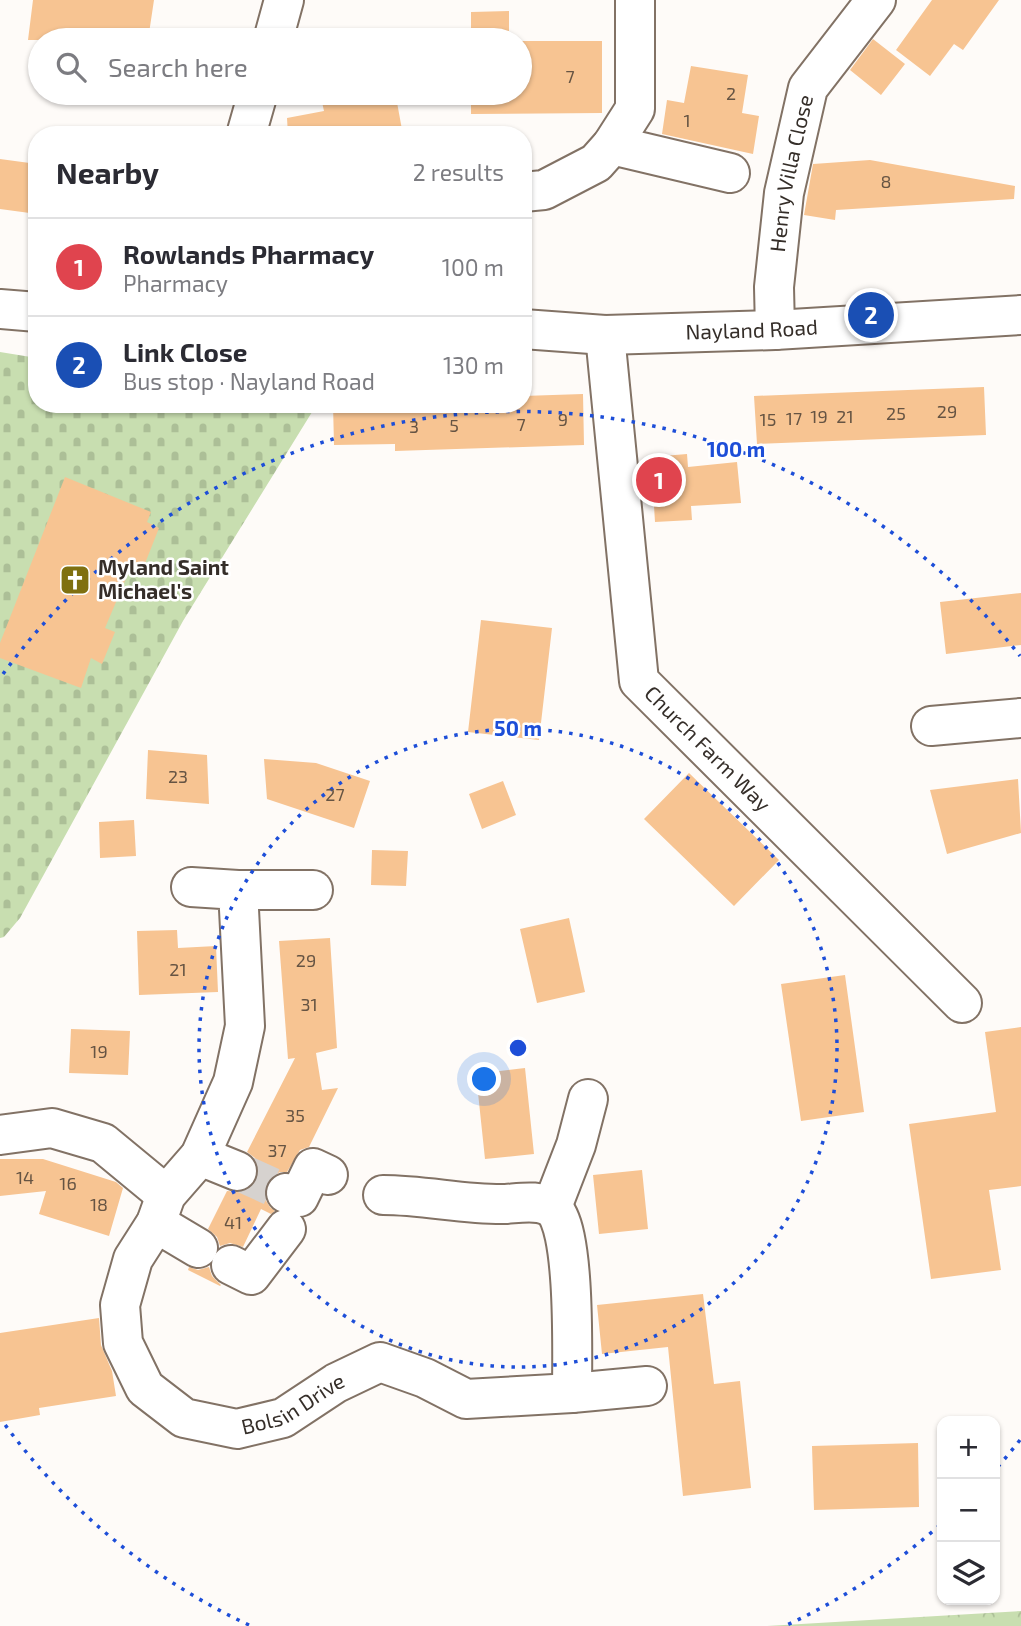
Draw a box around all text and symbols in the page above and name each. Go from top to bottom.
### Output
search box [28,28,532,105]
icon: search [52,48,90,86]
text: Search here [108,51,248,82]
house number: 7 [565,65,575,87]
house number: 2 [726,82,736,104]
street label: Henry Villa Close [764,92,817,253]
house number: 1 [683,109,691,131]
text: Nearby [56,154,159,190]
text: 2 results [413,158,504,186]
house number: 8 [881,170,891,192]
text: Rowlands Pharmacy [123,238,374,269]
text: 1 [74,253,84,281]
text: 100 m [442,253,504,281]
text: Pharmacy [123,269,228,297]
pin: 2 [848,289,894,341]
street label: Nayland Road [685,313,819,344]
text: Link Close [123,336,247,367]
text: 2 [72,351,86,379]
text: 130 m [443,351,504,379]
text: Bus stop · Nayland Road [123,367,375,395]
house number: 29 [937,400,957,422]
house number: 25 [886,402,906,424]
house number: 19 [810,405,828,427]
house number: 21 [836,405,854,427]
house number: 17 [786,407,802,429]
house number: 9 [558,408,568,430]
house number: 15 [760,408,776,430]
house number: 7 [516,413,526,435]
house number: 5 [449,414,459,436]
house number: 3 [409,415,419,437]
text: 100 m [707,436,765,461]
pin: 1 [636,454,682,506]
place label: Myland Saint Michael's [98,554,229,603]
church icon: Myland Saint Michael's [58,563,92,597]
street label: Church Farm Way [640,680,776,816]
text: 50 m [494,715,542,740]
house number: 23 [168,765,188,787]
house number: 27 [325,783,345,805]
house number: 29 [296,949,316,971]
house number: 21 [169,958,187,980]
house number: 31 [300,993,318,1015]
centre of rings [506,1036,530,1060]
house number: 19 [90,1040,108,1062]
your location [467,1062,501,1096]
house number: 35 [285,1104,305,1126]
house number: 37 [267,1139,287,1161]
house number: 14 [16,1166,34,1188]
house number: 16 [59,1172,77,1194]
house number: 18 [90,1193,108,1215]
house number: 41 [224,1211,242,1233]
street label: Bolsin Drive [239,1367,348,1439]
map controls [937,1416,1000,1605]
button: + [937,1416,1000,1479]
button: − [937,1479,1000,1542]
button: layers [937,1542,1000,1605]

